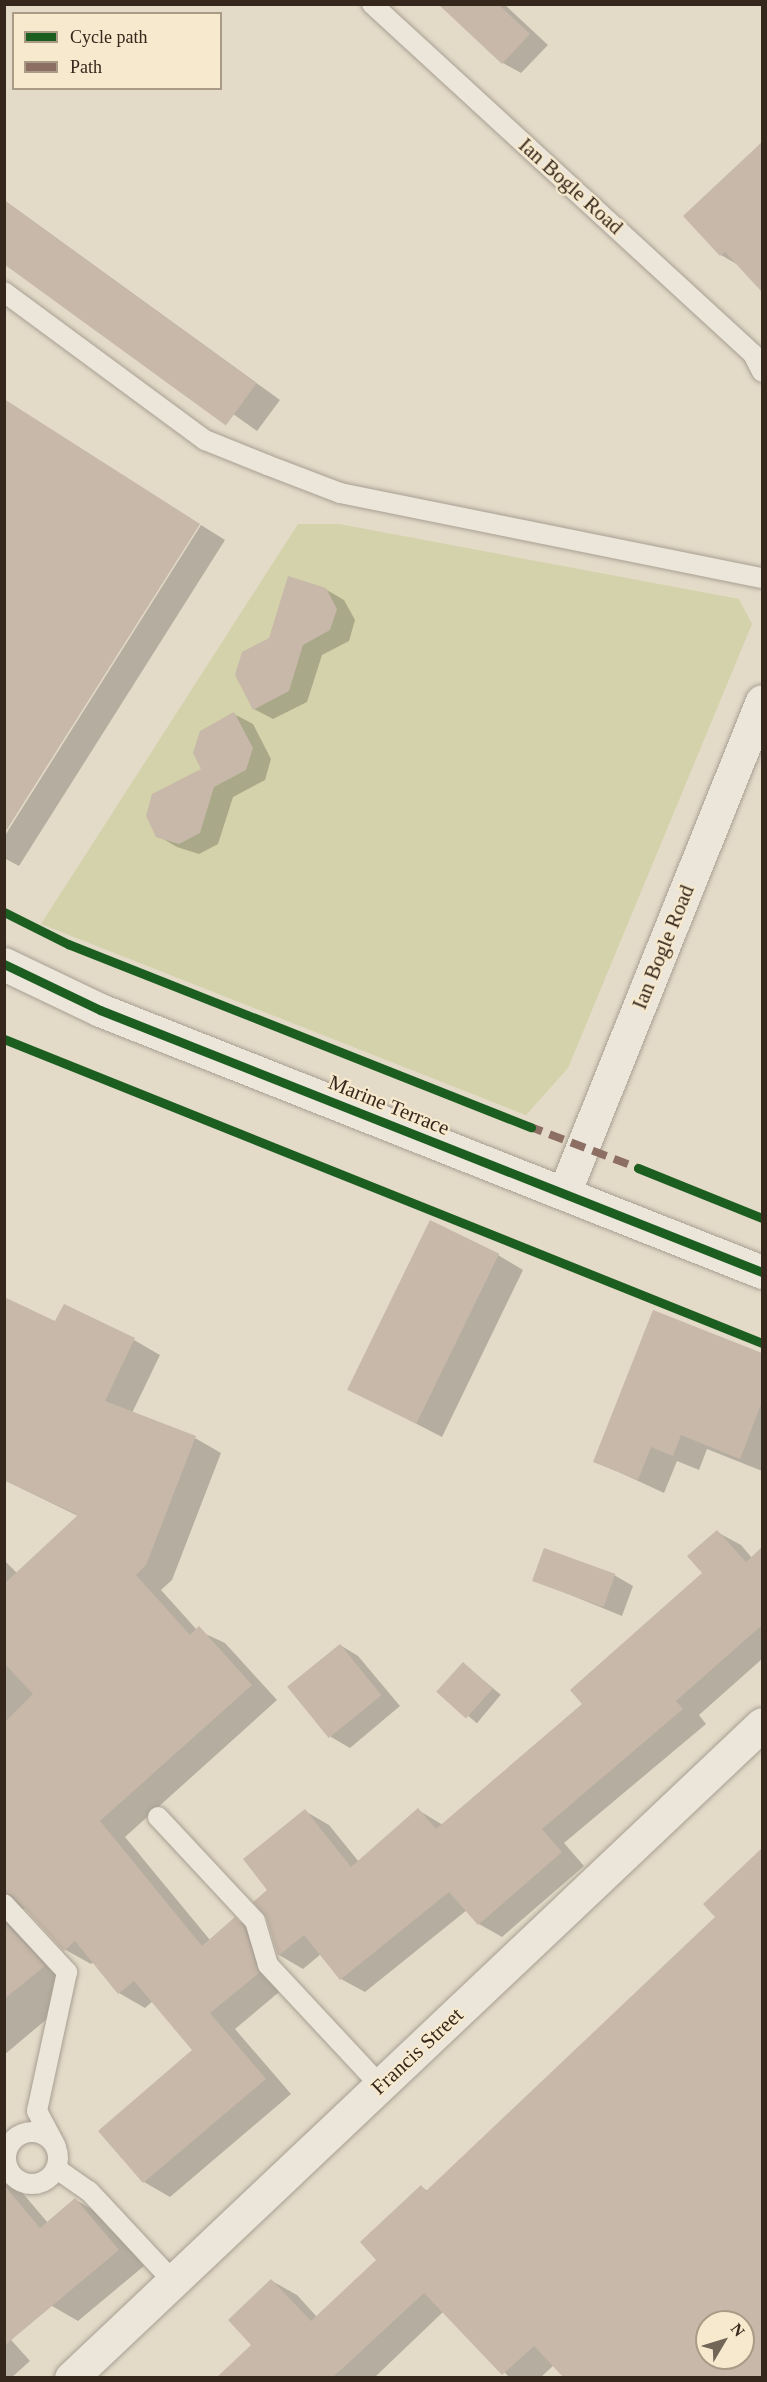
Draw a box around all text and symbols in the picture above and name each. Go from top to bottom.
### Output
legend [12,12,222,90]
text: Cycle path [70,27,147,47]
text: Path [70,57,102,77]
street label: Ian Bogle Road [514,133,628,239]
street label: Ian Bogle Road [627,881,699,1013]
street label: Marine Terrace [325,1069,453,1141]
street label: Francis Street [366,2002,468,2100]
north arrow [695,2310,755,2370]
text: N [728,2320,748,2340]

